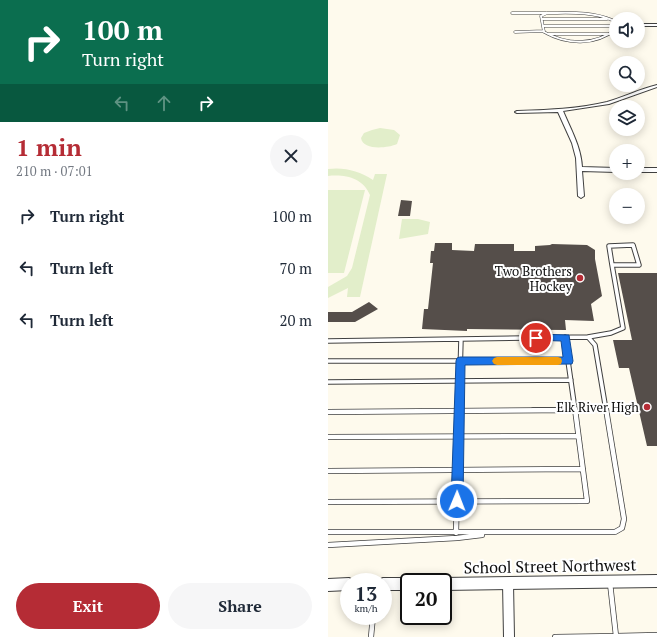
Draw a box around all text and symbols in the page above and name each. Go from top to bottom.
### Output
text: 100 m [82,11,163,48]
map controls [609,12,645,224]
button: sound [609,12,645,48]
icon: right [16,16,68,68]
text: Turn right [82,47,164,71]
button: search [609,56,645,92]
icon: left [111,92,133,114]
icon: ahead [153,92,175,114]
icon: right [195,92,217,114]
button: layers [609,100,645,136]
text: 1 min [16,131,82,163]
button: close [270,135,312,177]
button: + [609,144,645,180]
text: 210 m · 07:01 [16,162,93,180]
button: − [609,188,645,224]
icon: right [16,205,38,227]
text: Turn right [50,206,125,226]
text: 100 m [271,206,312,226]
icon: left [16,257,38,279]
text: Turn left [50,258,114,278]
text: 70 m [279,258,312,278]
place label: Two Brothers Hockey [495,262,572,295]
marker: Two Brothers Hockey [575,273,585,283]
icon: left [16,309,38,331]
text: Turn left [50,310,114,330]
text: 20 m [279,310,312,330]
pin [519,321,553,355]
icon: arrive [525,327,547,349]
place label: Elk River High [557,398,639,416]
marker: Elk River High [642,402,652,412]
position arrow [436,480,478,522]
street label: School Street Northwest [463,553,637,579]
speed limit sign: 20 [400,573,452,625]
text: 13 [355,580,377,607]
button: Exit [16,583,160,629]
button: Share [168,583,312,629]
text: km/h [354,602,378,615]

